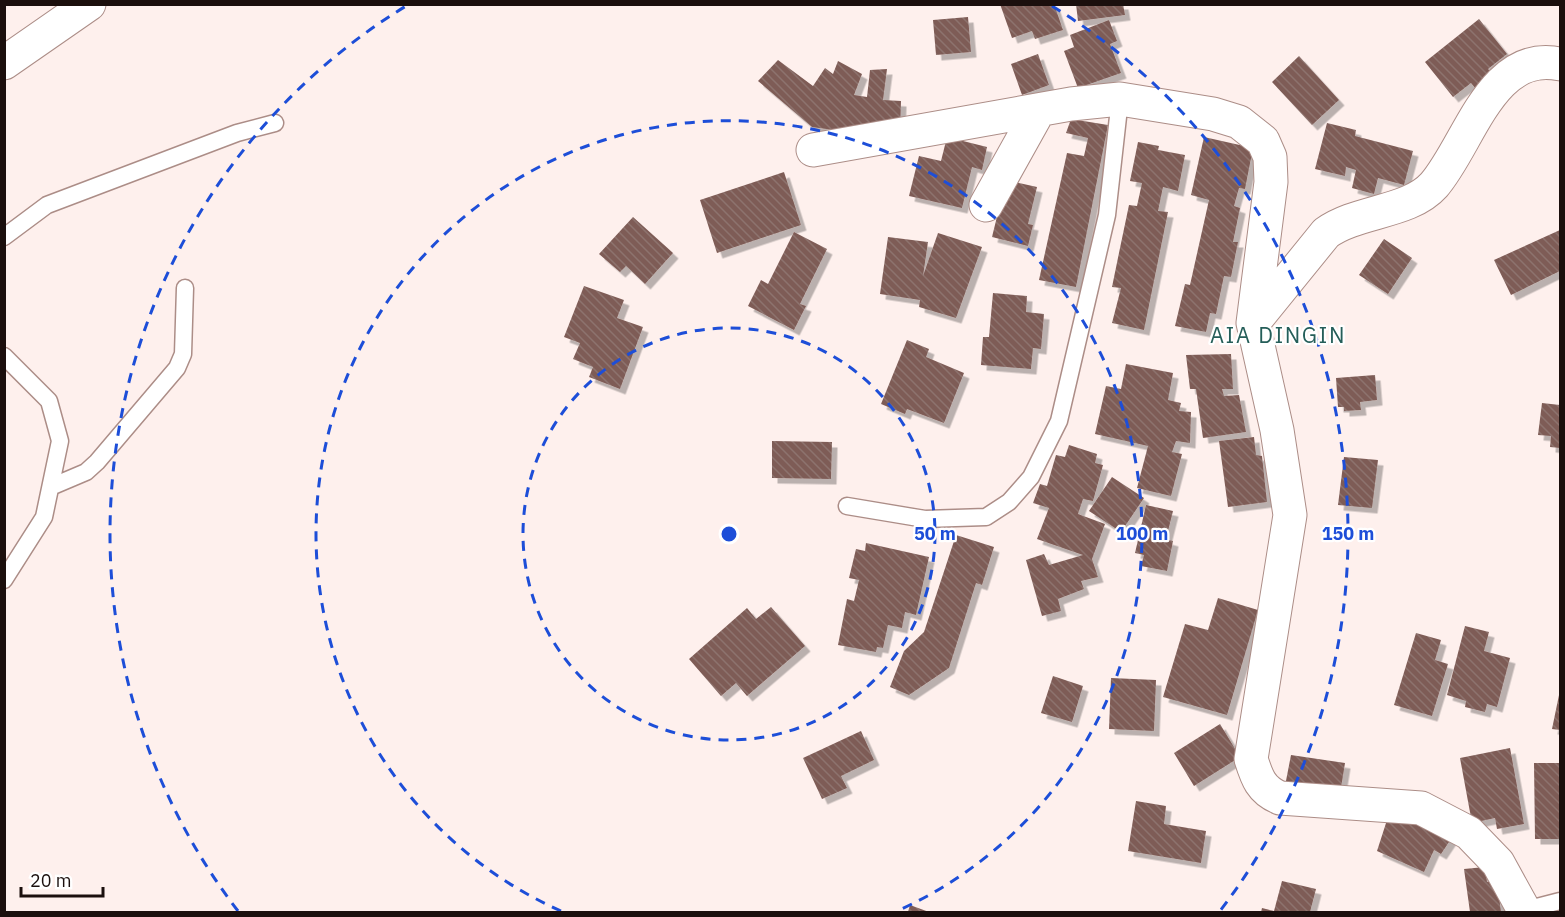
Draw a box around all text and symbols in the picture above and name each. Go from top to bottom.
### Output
district label: AIA DINGIN [1210,320,1346,349]
text: 50 m [914,522,956,545]
text: 100 m [1116,522,1168,545]
text: 150 m [1322,522,1374,545]
centre of rings [719,524,739,544]
scale bar [21,860,104,898]
text: 20 m [30,869,72,892]

